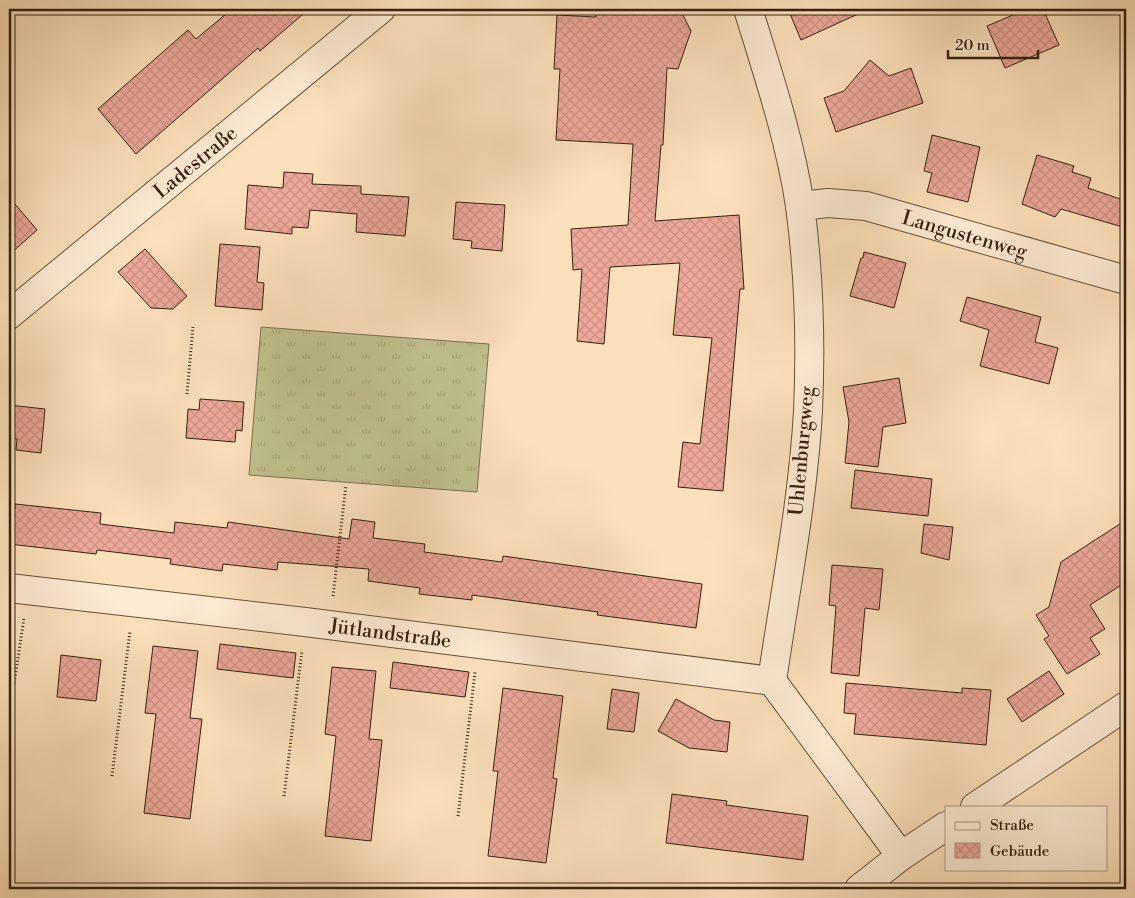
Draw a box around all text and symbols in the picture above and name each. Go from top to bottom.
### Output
scale bar [948,28,1038,60]
text: 20 m [955,36,990,55]
street label: Ladestraße [149,121,243,205]
street label: Langustenweg [899,206,1030,265]
street label: Uhlenburgweg [784,384,821,517]
street label: Jütlandstraße [327,614,453,654]
legend [945,806,1108,870]
text: Straße [990,816,1034,835]
text: Gebäude [990,842,1049,861]

